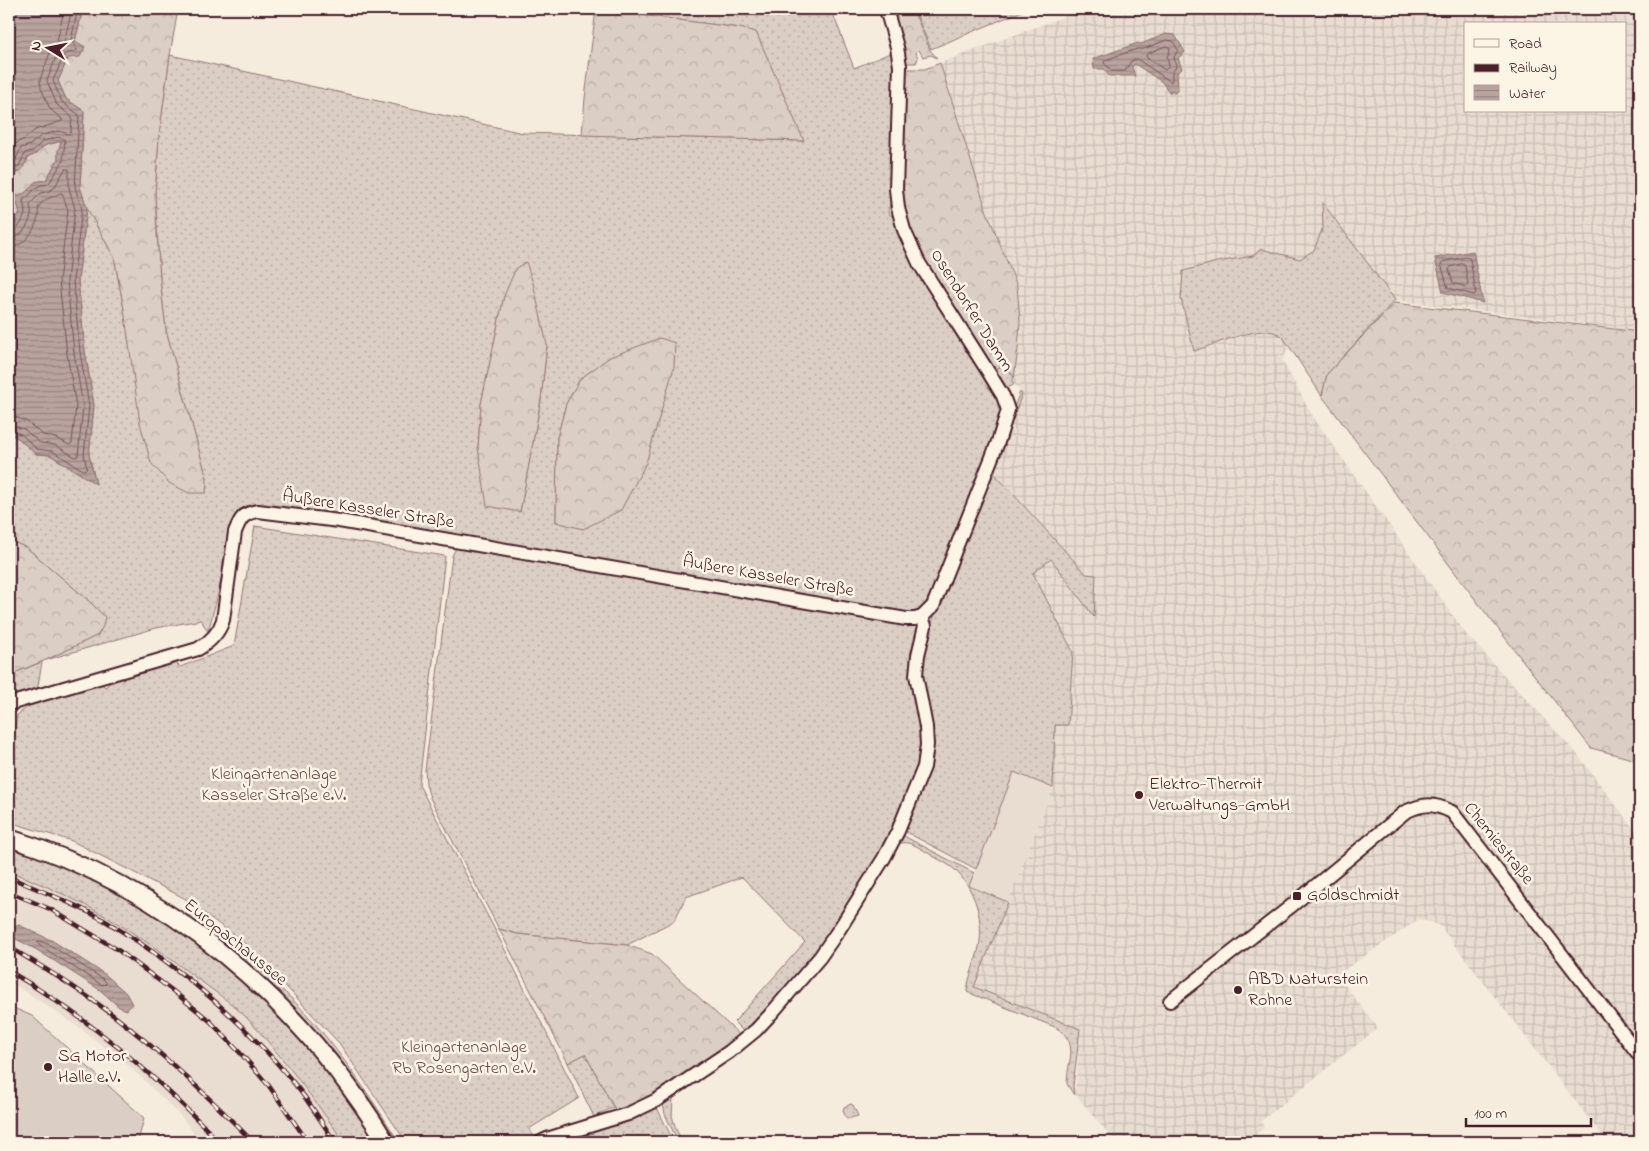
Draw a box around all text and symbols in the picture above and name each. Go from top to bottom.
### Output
north arrow [22,22,72,72]
legend [1464,22,1626,112]
text: Road [1509,33,1542,55]
text: N [26,40,48,52]
text: Railway [1509,57,1557,80]
text: Water [1509,83,1545,105]
street label: Osendorfer Damm [923,245,1019,377]
street label: Äußere Kasseler Straße [280,484,457,537]
street label: Äußere Kasseler Straße [680,549,857,605]
park label: Kleingartenanlage Kasseler Straße e.V. [202,762,347,809]
place label: Elektro-Thermit Verwaltungs-GmbH [1148,772,1290,820]
marker: Elektro-Thermit Verwaltungs-GmbH [1133,789,1145,801]
street label: Chemiestraße [1457,797,1540,892]
place label: Goldschmidt [1307,883,1399,909]
marker: Goldschmidt [1291,890,1303,902]
street label: Europachaussee [178,893,293,994]
place label: ABD Naturstein Rohne [1248,967,1368,1014]
marker: ABD Naturstein Rohne [1232,984,1244,996]
park label: Kleingartenanlage Rb Rosengarten e.V. [392,1035,536,1083]
place label: SG Motor Halle e.V. [58,1044,127,1091]
marker: SG Motor Halle e.V. [42,1061,54,1073]
scale bar [1466,1096,1592,1128]
text: 100 m [1474,1103,1507,1125]

